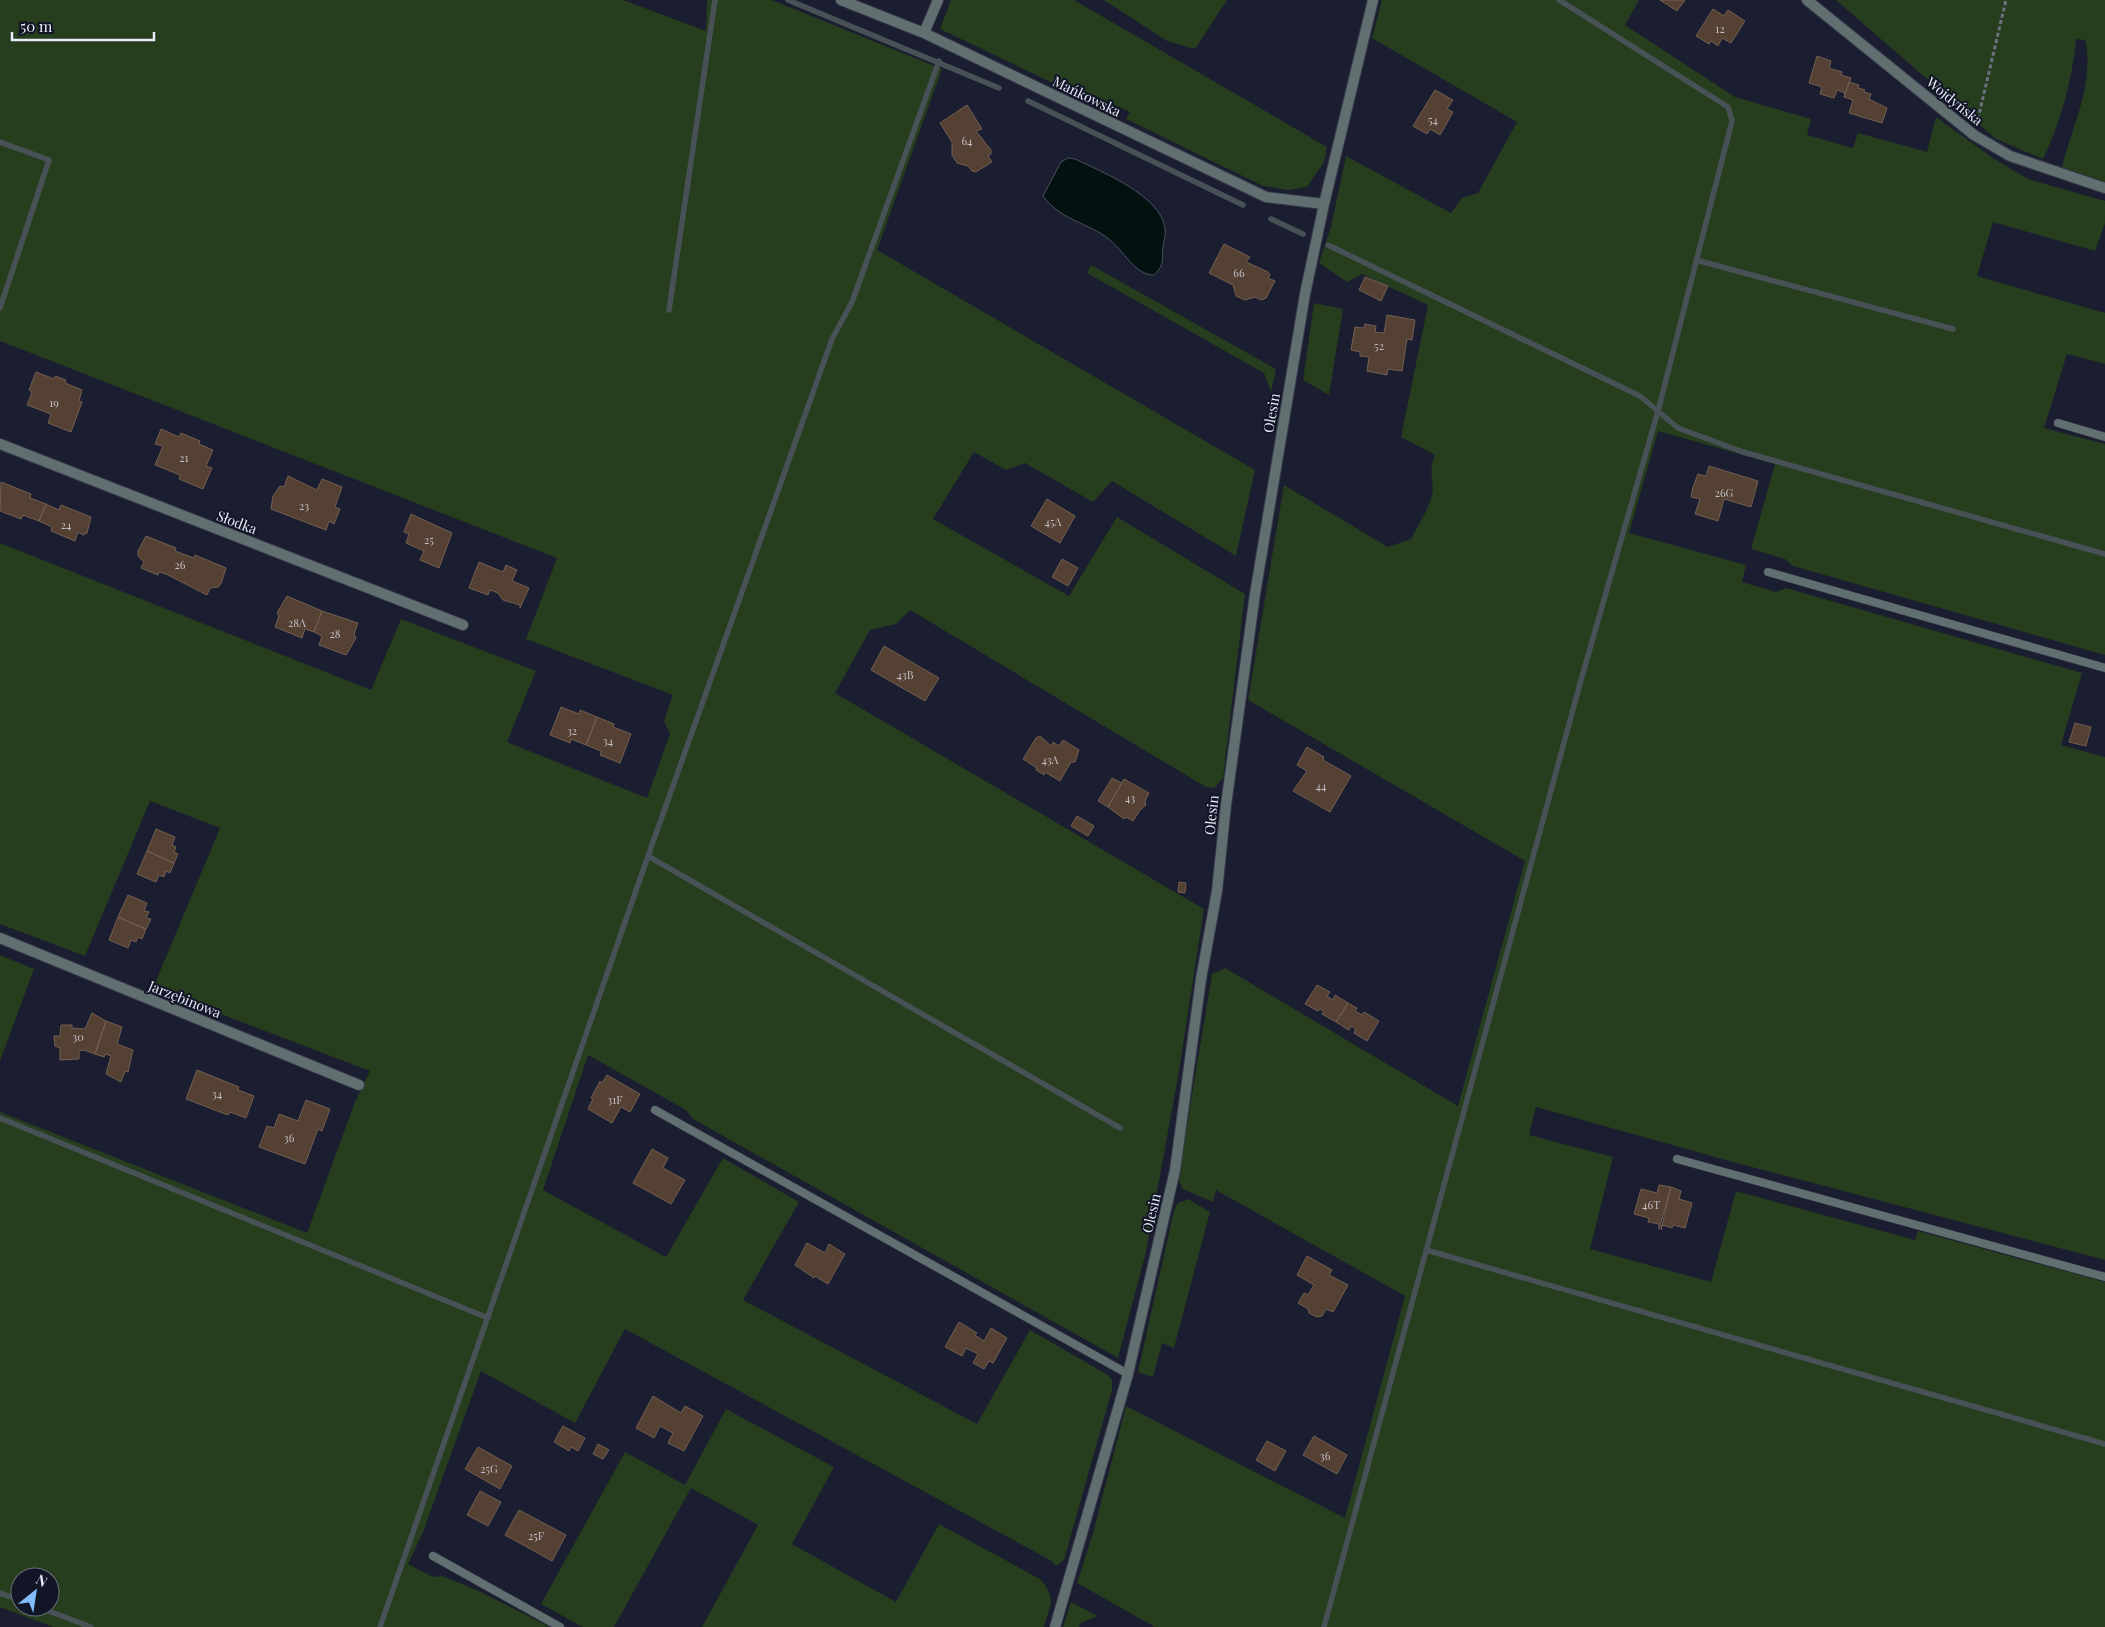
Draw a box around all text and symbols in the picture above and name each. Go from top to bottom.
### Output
scale bar [12,10,155,42]
text: 50 m [20,16,53,36]
house number: 12 [1715,21,1725,36]
street label: Mańkowska [1050,71,1124,121]
street label: Wojdyńska [1922,72,1987,130]
house number: 54 [1428,112,1439,127]
house number: 64 [961,133,973,148]
house number: 66 [1233,265,1245,280]
house number: 52 [1374,338,1384,353]
street label: Olesin [1258,391,1284,434]
house number: 19 [49,395,59,410]
house number: 21 [179,450,189,465]
house number: 26G [1715,485,1734,500]
house number: 23 [299,498,309,513]
street label: Słodka [214,506,260,538]
house number: 45A [1045,514,1062,529]
house number: 24 [61,517,72,532]
house number: 25 [424,532,434,547]
house number: 26 [175,557,186,572]
house number: 28A [288,615,306,630]
house number: 28 [330,626,341,641]
house number: 43B [896,667,914,682]
house number: 32 [567,723,577,738]
house number: 34 [603,733,614,748]
house number: 43A [1041,752,1059,767]
house number: 44 [1316,778,1327,793]
house number: 43 [1125,790,1135,805]
street label: Olesin [1199,794,1223,836]
street label: Jarzębinowa [145,975,224,1022]
house number: 30 [72,1029,84,1044]
house number: 34 [212,1086,223,1101]
house number: 31F [607,1092,623,1107]
house number: 36 [284,1130,295,1145]
street label: Olesin [1137,1191,1165,1235]
house number: 46T [1642,1197,1660,1212]
house number: 36 [1320,1448,1331,1463]
house number: 25G [480,1461,498,1476]
house number: 25F [528,1528,544,1543]
north arrow [10,1567,60,1617]
text: N [33,1570,51,1591]

